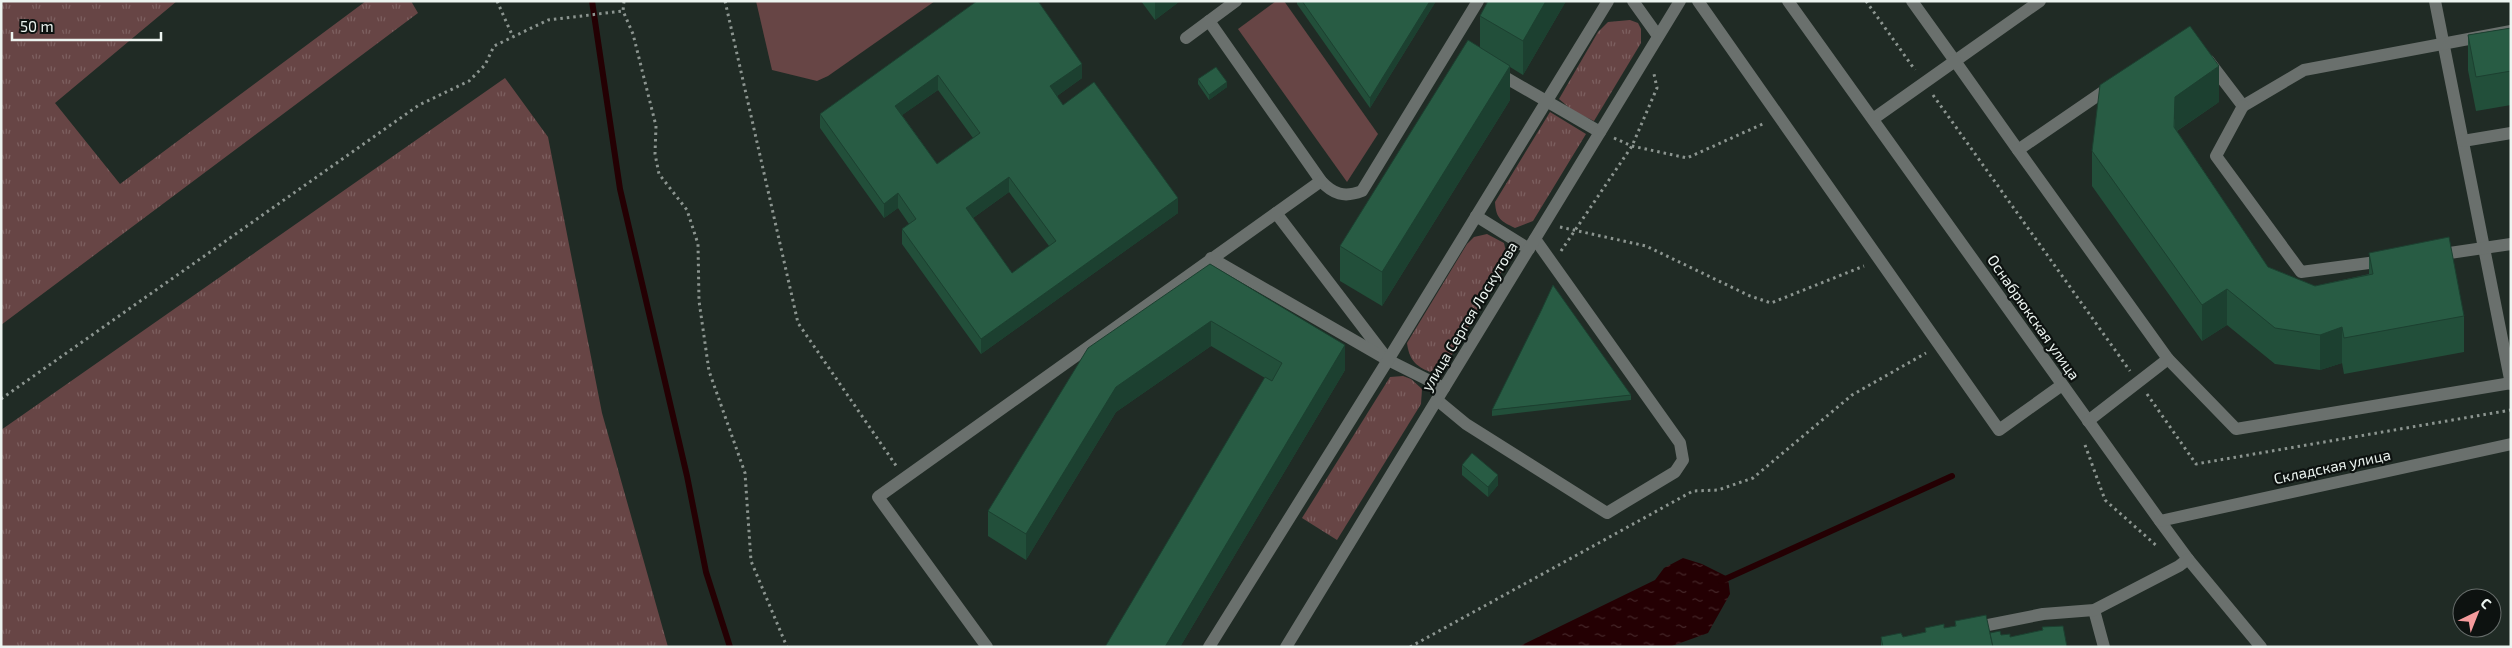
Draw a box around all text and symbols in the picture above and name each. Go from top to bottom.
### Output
scale bar [12,10,161,42]
text: 50 m [20,17,54,35]
street label: улица Сергея Лоскутова [1417,238,1522,394]
street label: Оснабрюкская улица [1983,251,2084,384]
street label: Складская улица [2272,445,2392,488]
north arrow [2452,588,2502,638]
text: С [2477,594,2495,612]

